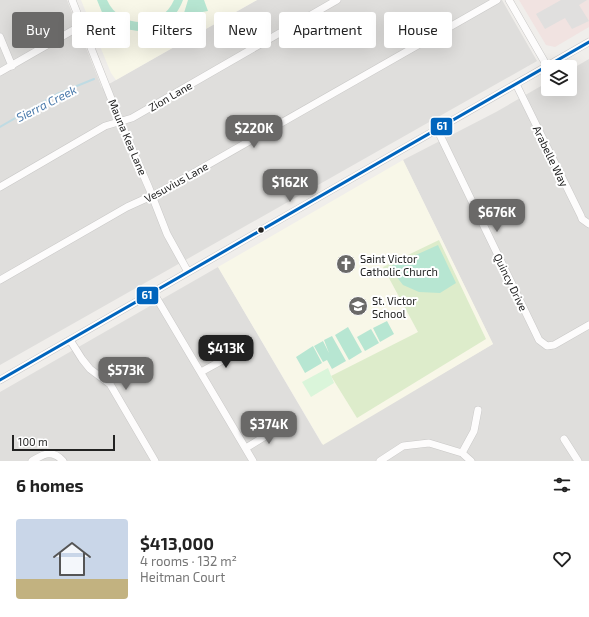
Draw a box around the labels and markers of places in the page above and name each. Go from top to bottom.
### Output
pin: $220K [226,115,282,149]
pin: $162K [262,169,318,203]
pin: $676K [469,199,525,233]
unlabelled marker [256,225,266,235]
place label: Saint Victor Catholic Church [360,252,438,278]
church icon: Saint Victor Catholic Church [335,253,357,275]
place label: St. Victor School [372,294,417,320]
school or university icon: St. Victor School [347,295,369,317]
pin: $413K [198,335,254,369]
pin: $573K [98,357,154,391]
pin: $374K [241,411,297,445]

